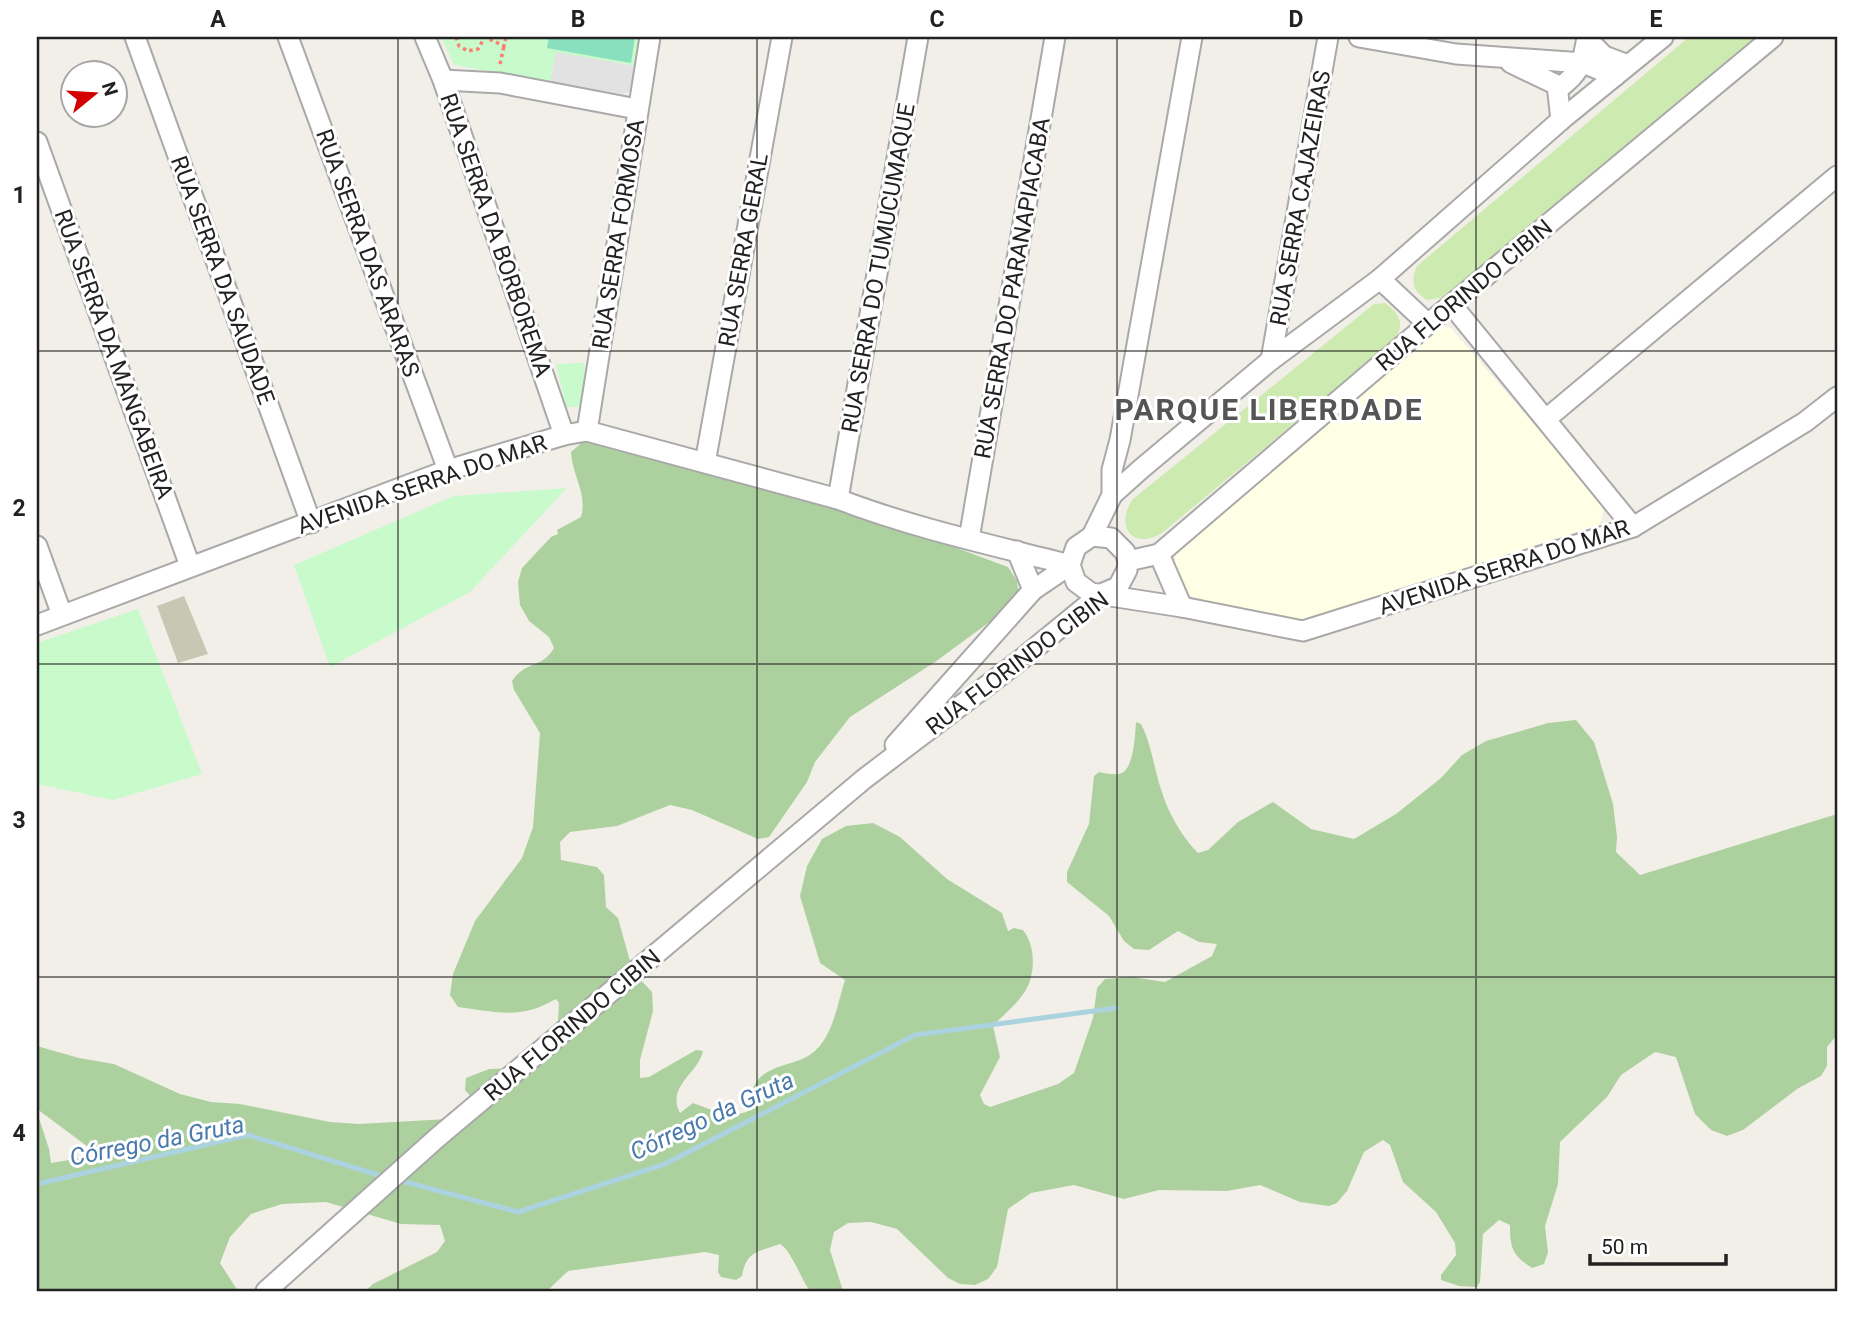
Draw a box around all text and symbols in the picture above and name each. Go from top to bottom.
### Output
text: A [210,6,226,33]
text: B [571,6,585,33]
text: C [929,6,945,33]
text: D [1289,6,1303,33]
text: E [1650,6,1663,33]
north arrow [60,60,130,130]
street label: RUA SERRA CAJAZEIRAS [1265,68,1336,328]
text: N [97,79,123,99]
street label: RUA SERRA DA BORBOREMA [434,90,557,380]
street label: RUA SERRA DO TUMUCUMAQUE [836,101,921,435]
street label: RUA SERRA DO PARANAPIACABA [969,115,1056,461]
street label: RUA SERRA FORMOSA [587,117,650,351]
street label: RUA SERRA DAS ARARAS [310,126,425,381]
street label: RUA SERRA GERAL [713,151,774,349]
street label: RUA SERRA DA SAUDADE [165,152,280,408]
text: 1 [12,182,26,209]
street label: RUA SERRA DA MANGABEIRA [48,206,179,503]
street label: RUA FLORINDO CIBIN [1371,214,1558,377]
district label: PARQUE LIBERDADE [1114,392,1424,427]
street label: AVENIDA SERRA DO MAR [294,429,550,540]
text: 2 [12,495,26,522]
street label: AVENIDA SERRA DO MAR [1375,514,1633,621]
street label: RUA FLORINDO CIBIN [921,586,1114,741]
text: 3 [12,807,26,834]
street label: RUA FLORINDO CIBIN [479,944,666,1107]
water label: Córrego da Gruta [626,1066,798,1166]
water label: Córrego da Gruta [67,1110,247,1172]
text: 4 [12,1120,26,1147]
scale bar [1590,1223,1727,1267]
text: 50 m [1601,1235,1648,1259]

